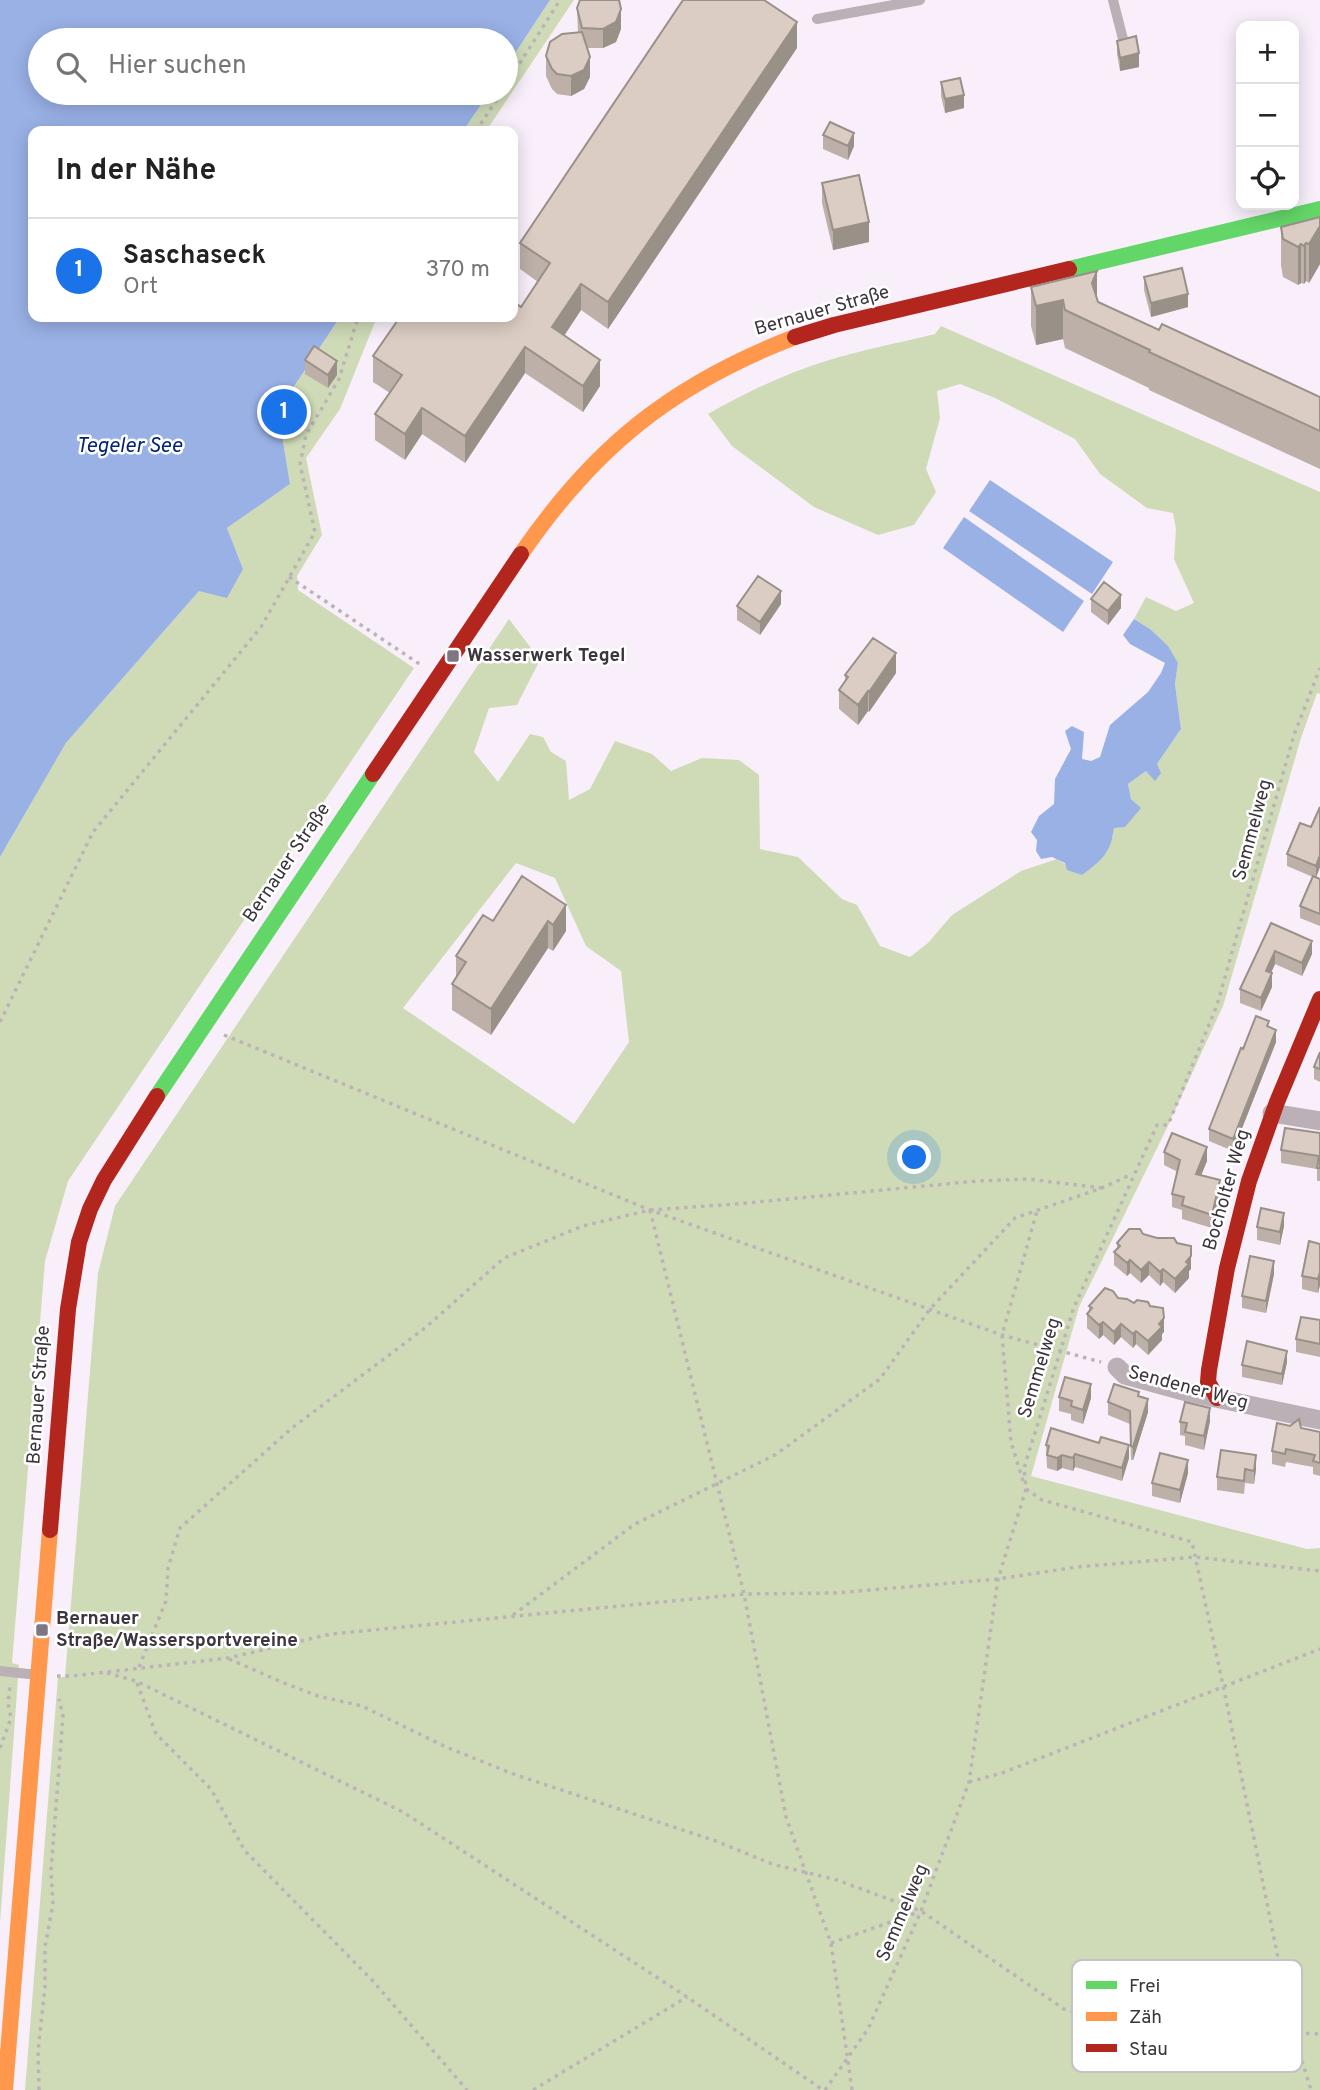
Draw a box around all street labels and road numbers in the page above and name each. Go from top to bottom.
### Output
street label: Bernauer Straße [752,280,892,342]
street label: Semmelweg [1228,777,1278,883]
street label: Bernauer Straße [238,799,336,927]
street label: Bocholter Weg [1198,1126,1256,1254]
street label: Semmelweg [1013,1315,1067,1421]
street label: Bernauer Straße [22,1325,56,1465]
street label: Sendener Weg [1125,1360,1251,1416]
street label: Semmelweg [872,1860,934,1966]

